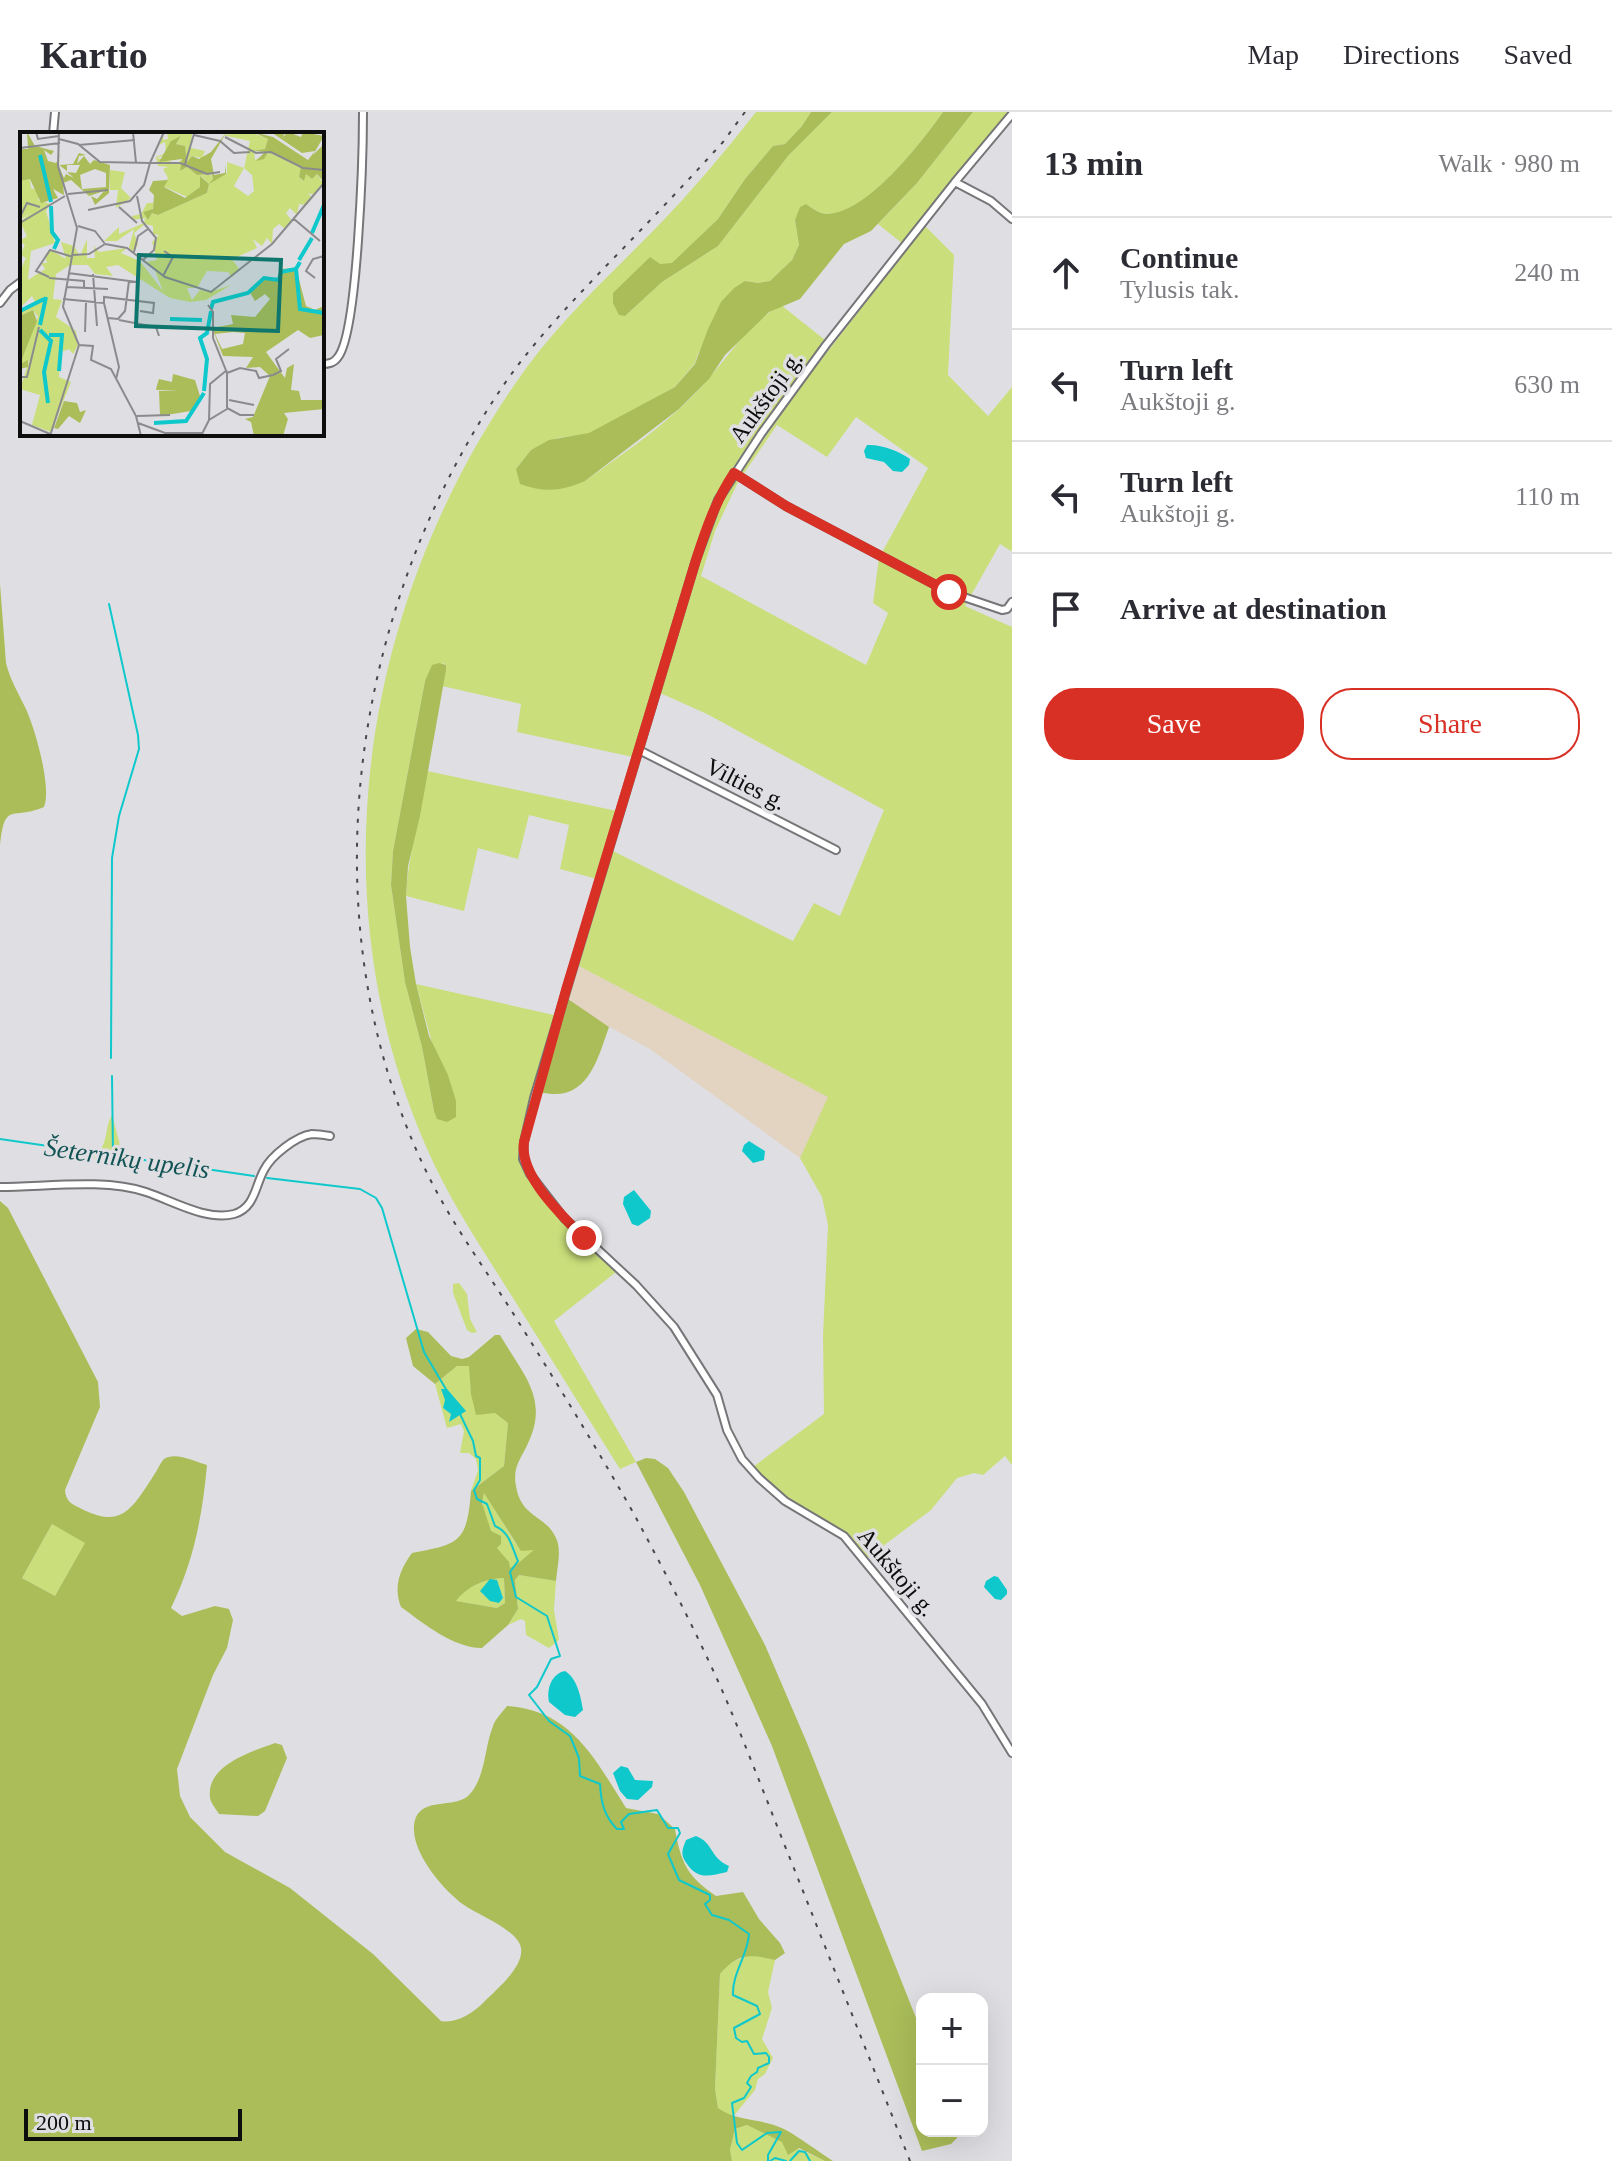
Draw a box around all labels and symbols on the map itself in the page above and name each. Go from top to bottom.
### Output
inset map [20,132,324,436]
street label: Aukštoji g. [724,346,808,448]
route start [931,574,967,610]
street label: Vilties g. [702,753,790,815]
water label: Šeternikų upelis [42,1133,212,1184]
route end [566,1220,602,1256]
street label: Aukštoji g. [853,1523,941,1621]
scale bar [24,2105,242,2141]

